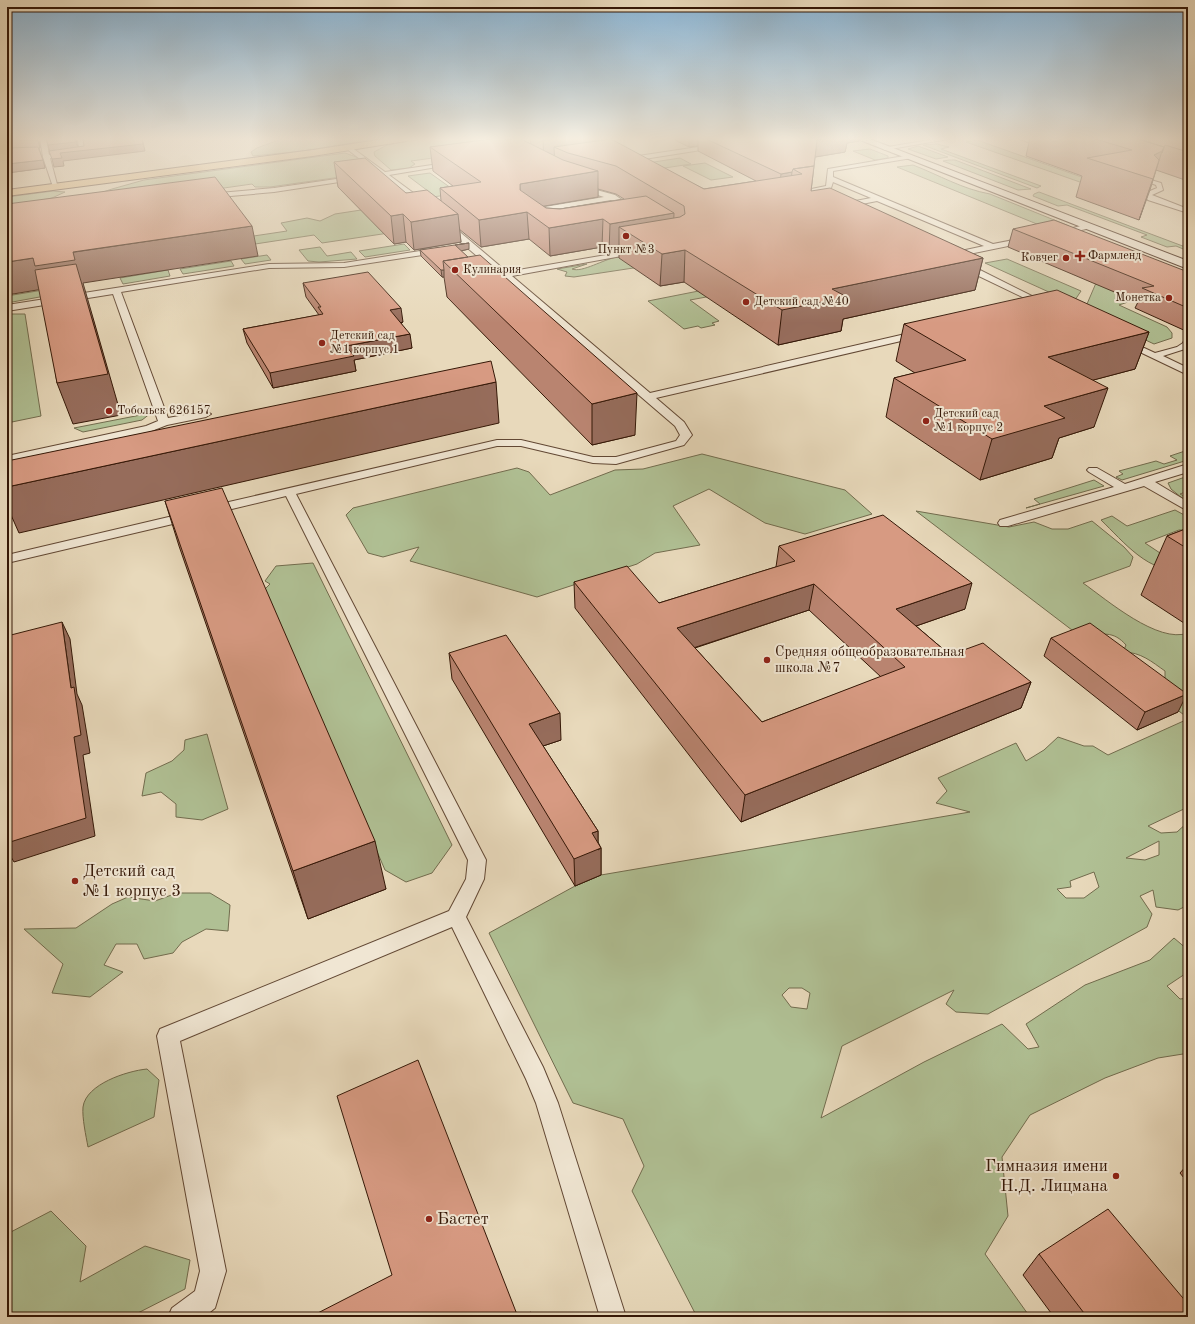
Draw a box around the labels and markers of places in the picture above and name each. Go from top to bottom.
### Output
marker: Пункт №3 [621,231,631,241]
place label: Пункт №3 [597,244,655,256]
place label: Фармленд [1088,250,1141,262]
marker: Фармленд [1075,251,1085,261]
place label: Ковчег [1021,252,1058,264]
marker: Ковчег [1061,253,1071,263]
place label: Кулинария [463,264,521,276]
marker: Кулинария [450,265,460,275]
place label: Монетка [1115,292,1161,304]
marker: Монетка [1164,293,1174,303]
place label: Детский сад №40 [754,296,849,308]
marker: Детский сад №40 [741,297,751,307]
place label: Детский сад №1 корпус 1 [330,330,399,356]
marker: Детский сад №1 корпус 1 [317,338,327,348]
place label: Тобольск 626157 [117,404,211,417]
marker: Тобольск 626157 [104,406,114,416]
place label: Детский сад №1 корпус 2 [934,408,1003,434]
marker: Детский сад №1 корпус 2 [921,416,931,426]
place label: Средняя общеобразовательная школа №7 [775,645,965,675]
marker: Средняя общеобразовательная школа №7 [762,655,772,665]
place label: Детский сад №1 корпус 3 [83,863,181,900]
marker: Детский сад №1 корпус 3 [70,876,80,886]
place label: Гимназия имени Н.Д. Лицмана [985,1158,1109,1195]
marker: Гимназия имени Н.Д. Лицмана [1111,1171,1121,1181]
place label: Бастет [437,1211,489,1228]
marker: Бастет [424,1214,434,1224]

